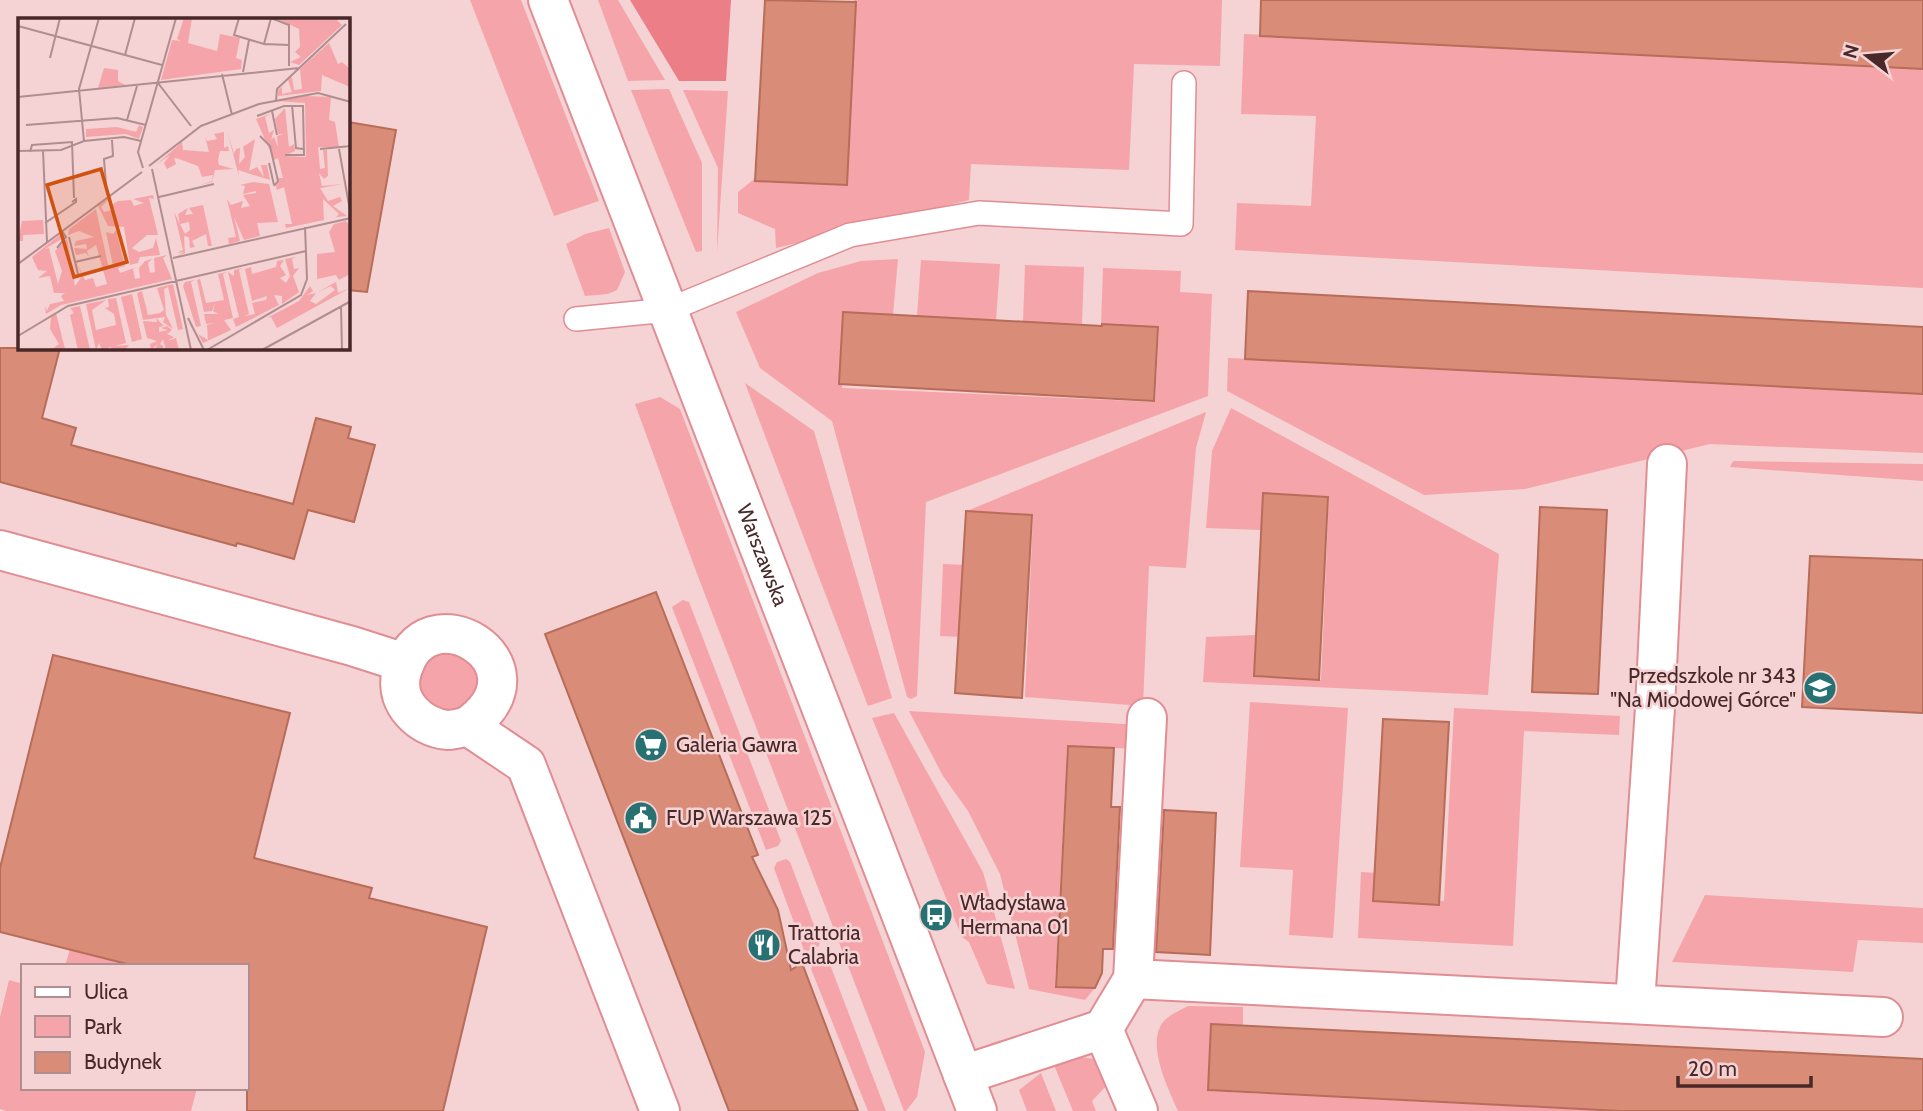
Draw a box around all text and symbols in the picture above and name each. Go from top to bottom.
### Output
inset map [18,18,350,350]
north arrow [1832,21,1902,91]
text: N [1838,42,1864,61]
street label: Warszawska [732,500,794,610]
place label: Przedszkole nr 343 "Na Miodowej Górce" [1610,663,1796,713]
school or university icon: Przedszkole nr 343 "Na Miodowej Górce" [1801,669,1839,707]
supermarket icon: Galeria Gawra [632,726,670,764]
place label: Galeria Gawra [676,732,797,757]
public building icon: FUP Warszawa 125 [622,799,660,837]
place label: FUP Warszawa 125 [666,805,832,830]
place label: Władysława Hermana 01 [960,890,1068,939]
bus stop icon: Władysława Hermana 01 [917,896,955,934]
place label: Trattoria Calabria [788,920,861,969]
restaurant icon: Trattoria Calabria [745,926,783,964]
legend [21,964,248,1090]
text: Ulica [84,979,128,1004]
text: Park [84,1014,122,1039]
scale bar [1678,1044,1811,1088]
text: Budynek [84,1049,162,1074]
text: 20 m [1688,1056,1737,1081]

